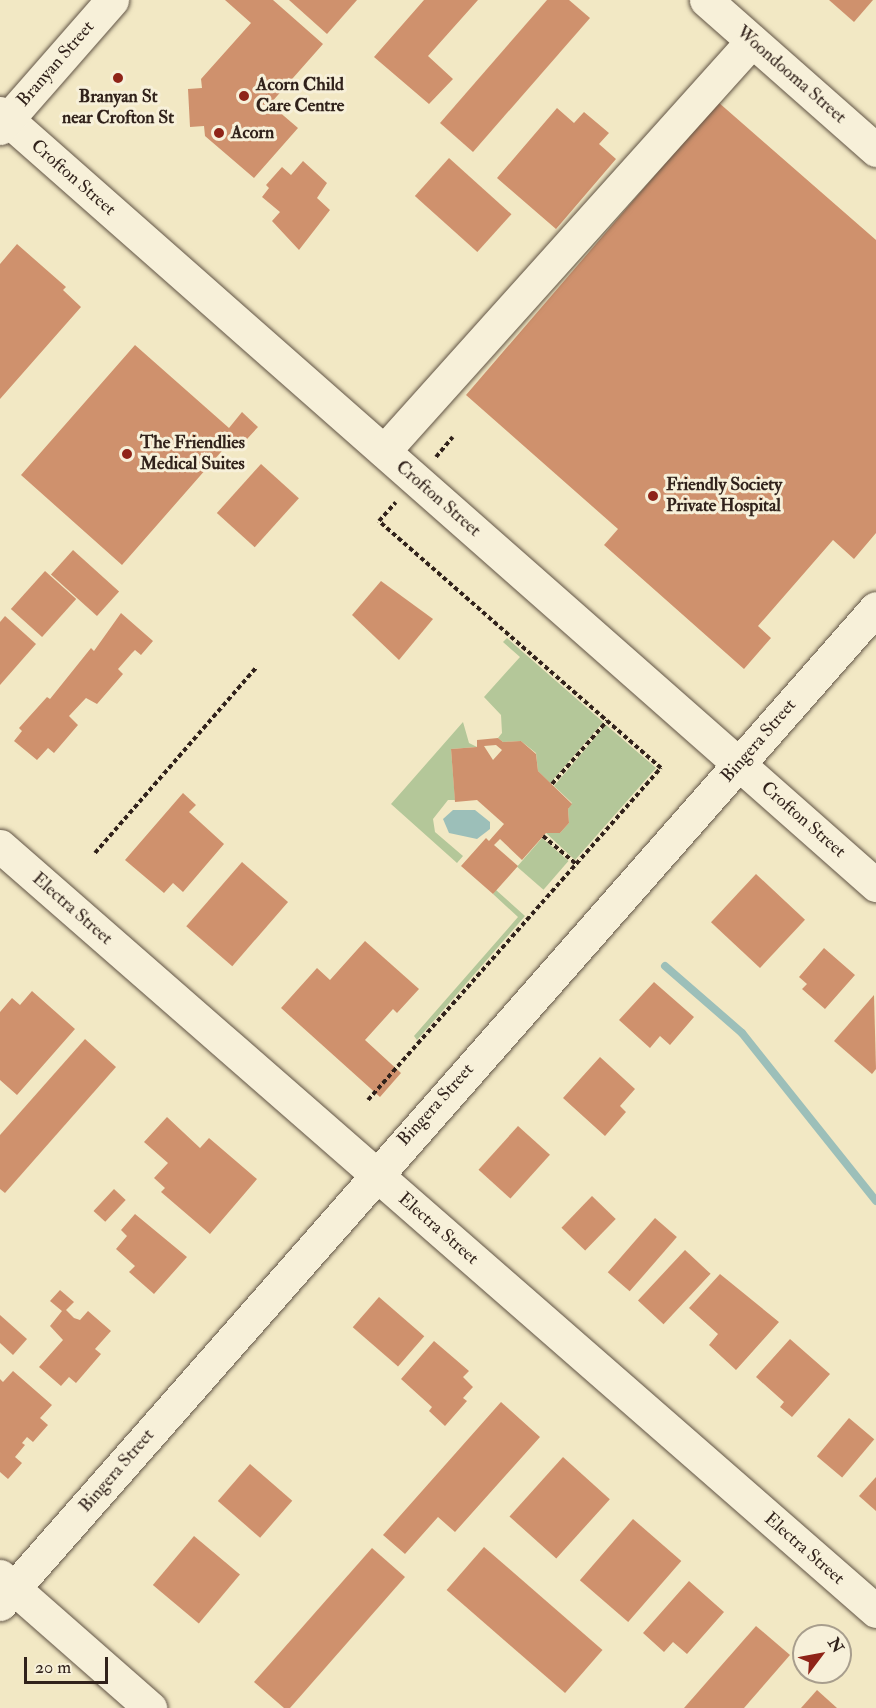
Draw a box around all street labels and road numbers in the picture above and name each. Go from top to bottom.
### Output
street label: Branyan Street [13,17,99,111]
street label: Woondooma Street [732,22,850,128]
street label: Crofton Street [26,135,120,221]
street label: Crofton Street [391,456,485,542]
street label: Bingera Street [717,695,801,787]
street label: Crofton Street [756,777,850,863]
street label: Electra Street [27,868,117,950]
street label: Bingera Street [393,1059,479,1151]
street label: Electra Street [393,1188,483,1270]
street label: Bingera Street [75,1425,159,1517]
street label: Electra Street [759,1508,849,1590]

